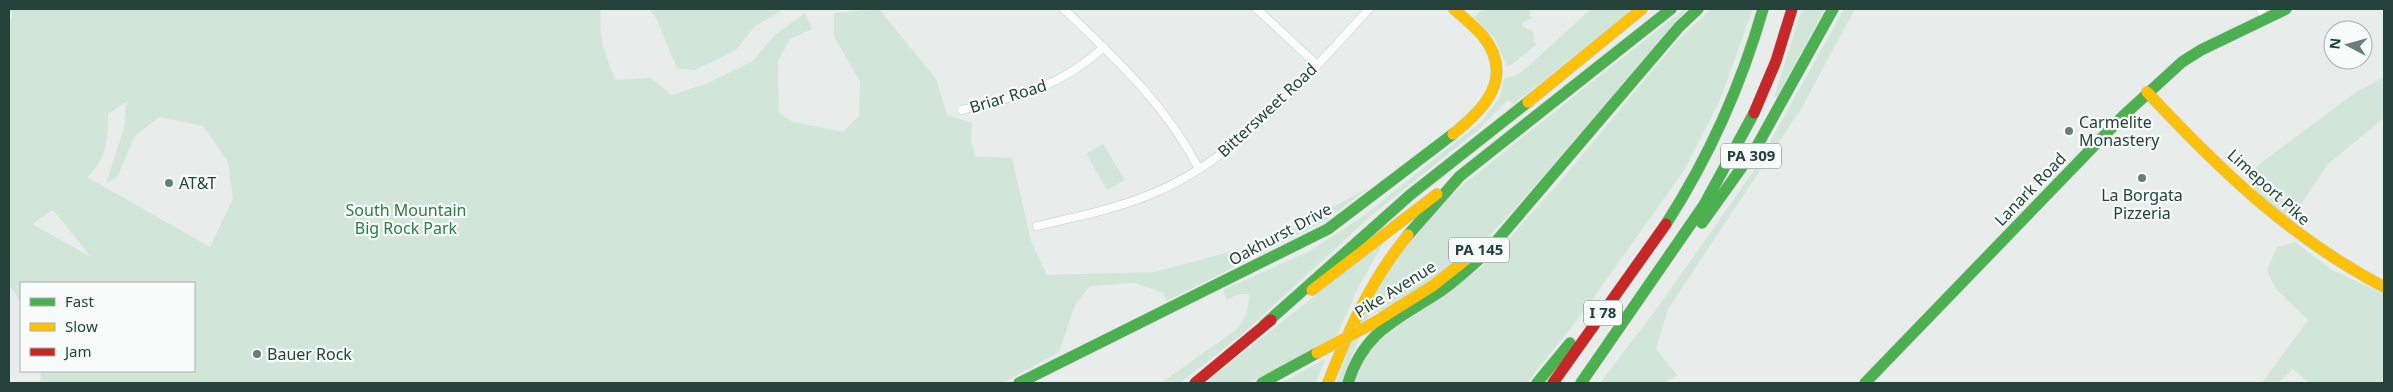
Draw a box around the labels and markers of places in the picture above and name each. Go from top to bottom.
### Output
place label: Carmelite Monastery [2079,111,2160,151]
marker: Carmelite Monastery [2063,125,2075,137]
place label: AT&T [179,172,216,194]
marker: La Borgata Pizzeria [2136,172,2148,184]
marker: AT&T [163,177,175,189]
place label: La Borgata Pizzeria [2101,184,2183,224]
place label: Bauer Rock [267,343,352,365]
marker: Bauer Rock [251,348,263,360]

